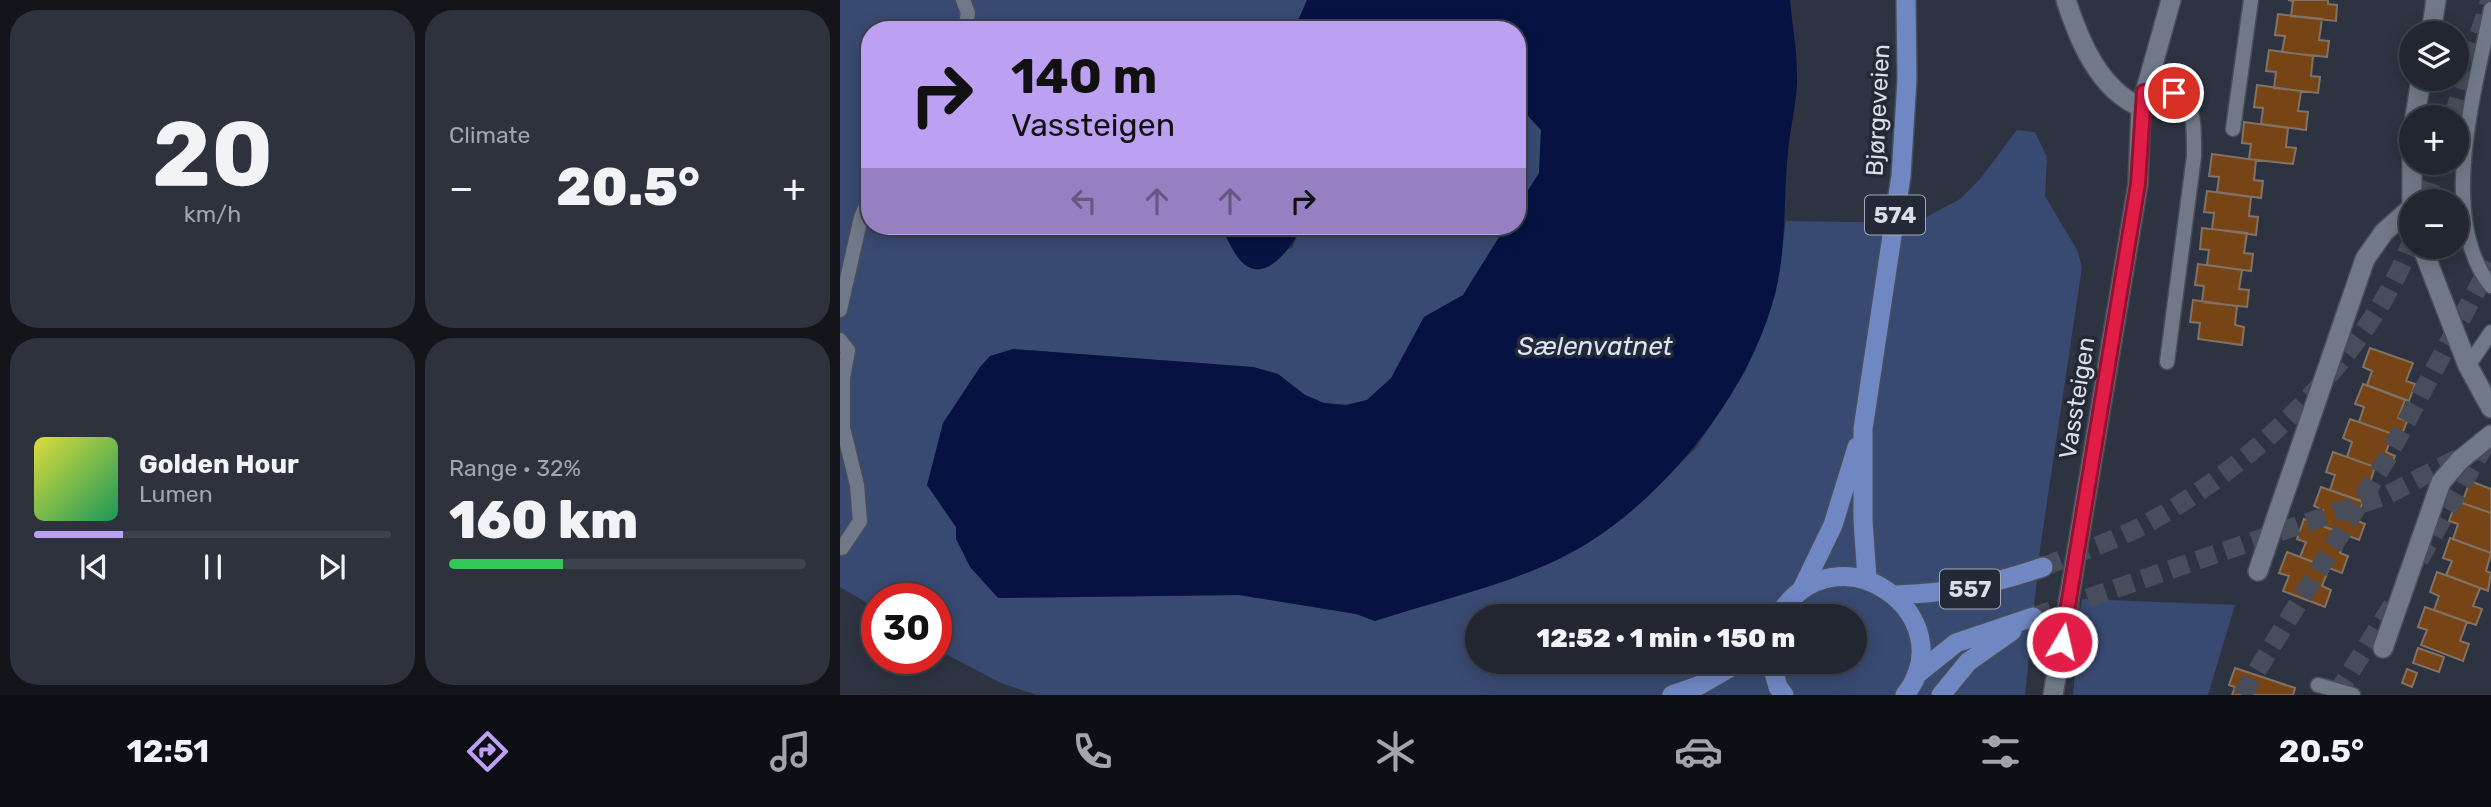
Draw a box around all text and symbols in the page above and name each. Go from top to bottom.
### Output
map controls [2399,21,2469,259]
button: layers [2399,21,2469,91]
street label: Bjørgeveien [1861,43,1895,177]
text: 140 m [1011,47,1157,105]
icon: right [896,49,987,140]
pin [2144,63,2204,123]
icon: arrive [2155,74,2193,112]
text: 20 [152,100,273,208]
button: + [2399,105,2469,175]
text: Vassteigen [1011,106,1175,144]
text: Climate [449,121,530,149]
text: 20.5° [556,156,700,218]
text: − [449,165,474,211]
text: + [782,165,806,211]
icon: left [1065,182,1103,220]
icon: ahead [1138,182,1176,220]
icon: ahead [1211,182,1249,220]
icon: right [1284,182,1322,220]
button: − [2399,189,2469,259]
road number: 574 [1865,196,1925,234]
text: km/h [184,200,241,228]
water label: Sælenvatnet [1517,331,1674,362]
street label: Vassteigen [2054,335,2100,461]
text: Golden Hour [139,449,299,480]
text: Range · 32% [449,454,581,482]
text: Lumen [139,480,213,508]
text: 160 km [449,489,638,551]
icon: previous [75,548,113,586]
icon: pause [194,548,232,586]
icon: next [313,548,351,586]
road number: 557 [1940,569,2000,608]
speed limit sign: 30 [861,583,952,674]
position arrow [2025,605,2099,679]
text: 12:52 · 1 min · 150 m [1537,623,1795,654]
icon: directions [463,727,512,776]
icon: music [766,727,815,776]
icon: phone [1068,727,1117,776]
icon: climate [1371,727,1420,776]
icon: car [1674,727,1723,776]
icon: filters [1976,727,2025,776]
text: 12:51 [127,732,209,770]
text: 20.5° [2279,732,2364,770]

